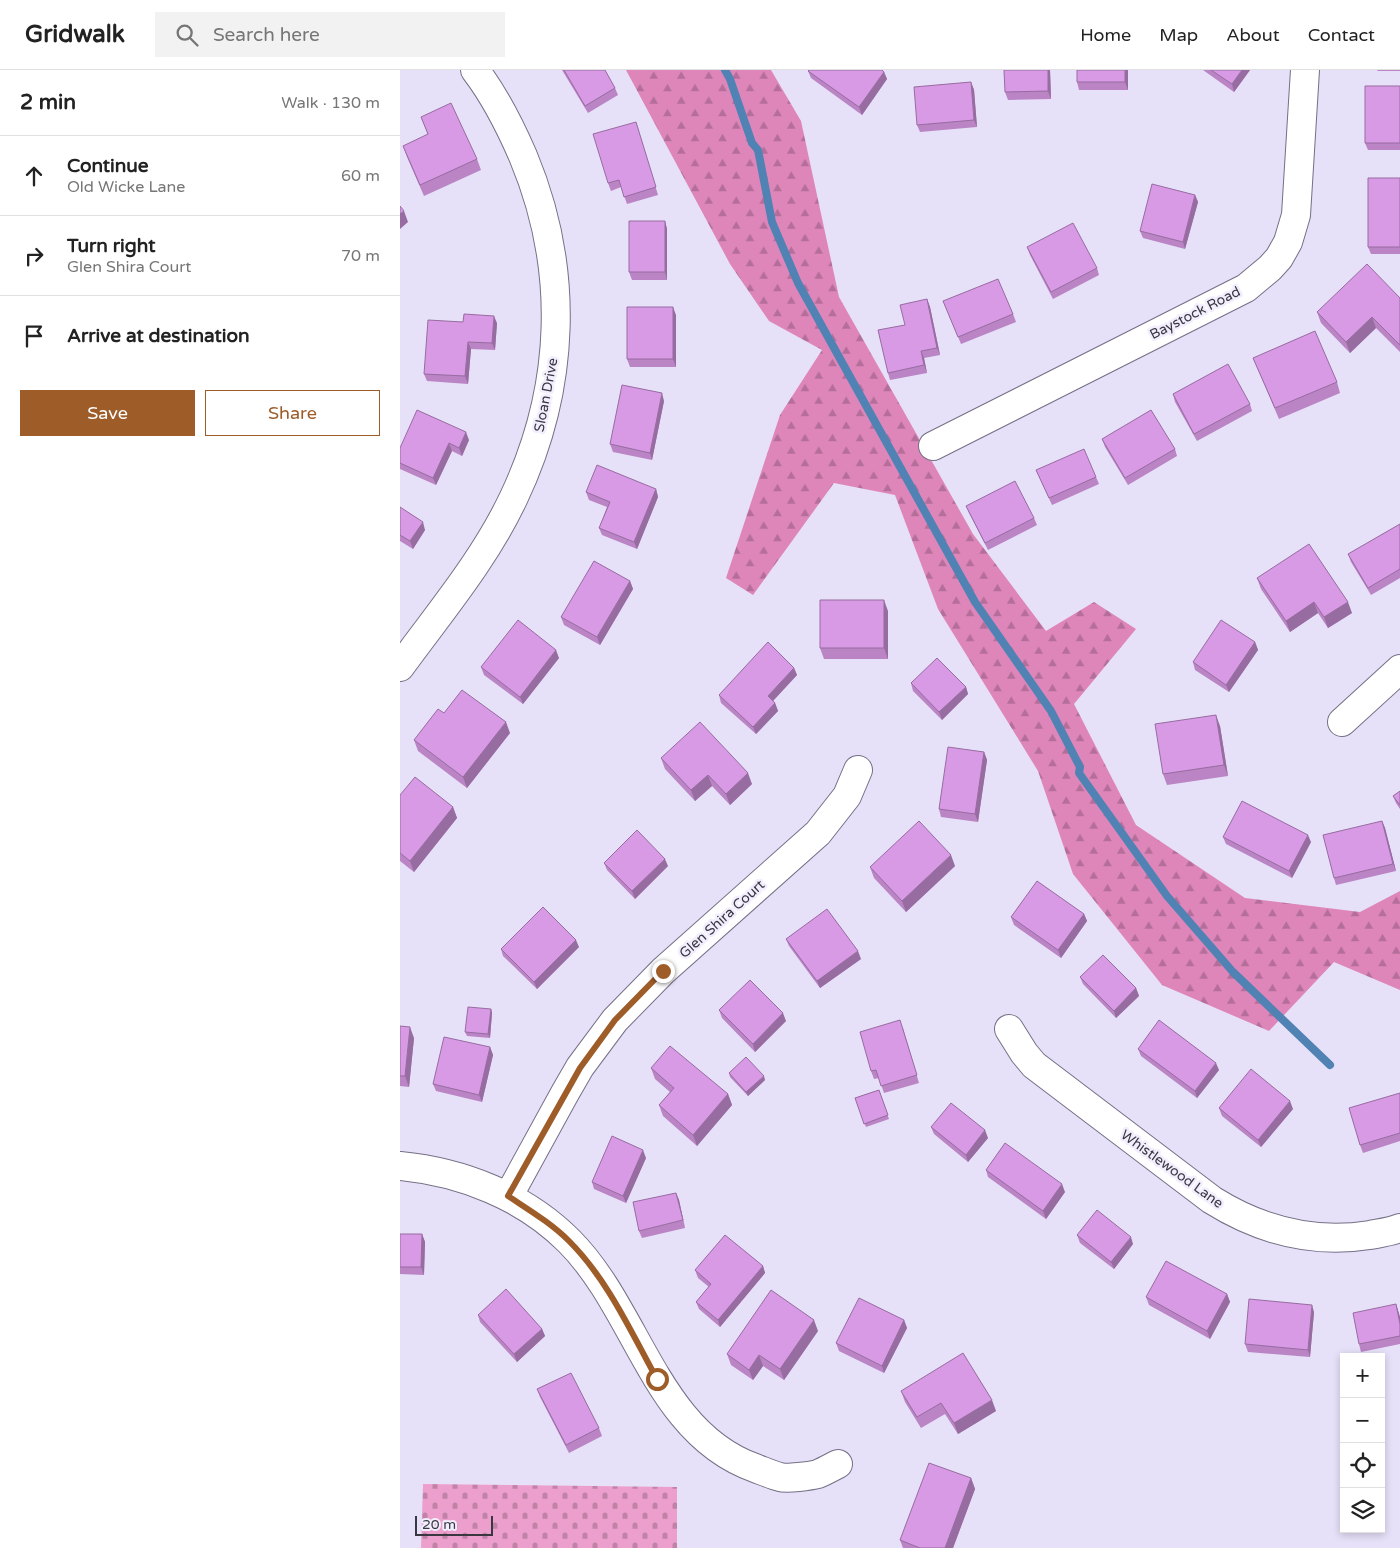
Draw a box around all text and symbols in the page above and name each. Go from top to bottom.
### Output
search box [155,12,505,57]
text: Gridwalk [25,20,125,49]
icon: search [173,21,201,49]
text: Search here [213,24,320,46]
text: Home [1080,24,1131,46]
text: Map [1159,24,1198,46]
text: About [1226,24,1280,46]
text: Contact [1308,24,1375,46]
text: 2 min [20,90,76,115]
text: Walk · 130 m [281,93,380,113]
text: Continue [67,155,149,177]
icon: ahead [20,162,48,190]
text: 60 m [341,166,380,186]
text: Old Wicke Lane [67,177,185,197]
text: Turn right [67,235,155,257]
icon: right [20,242,48,270]
text: 70 m [341,246,380,266]
text: Glen Shira Court [67,257,191,277]
street label: Baystock Road [1147,283,1243,343]
icon: arrive [20,322,48,350]
text: Arrive at destination [67,325,250,347]
street label: Sloan Drive [530,356,562,433]
button: Save [20,390,195,436]
button: Share [205,390,380,436]
street label: Glen Shira Court [676,876,769,962]
route end [652,960,675,983]
street label: Whistlewood Lane [1117,1126,1227,1212]
map controls [1340,1353,1385,1533]
button: + [1340,1353,1385,1398]
route start [646,1368,669,1391]
button: − [1340,1398,1385,1443]
button: locate [1340,1443,1385,1488]
button: layers [1340,1488,1385,1533]
scale bar [415,1513,492,1536]
text: 20 m [422,1516,456,1533]

